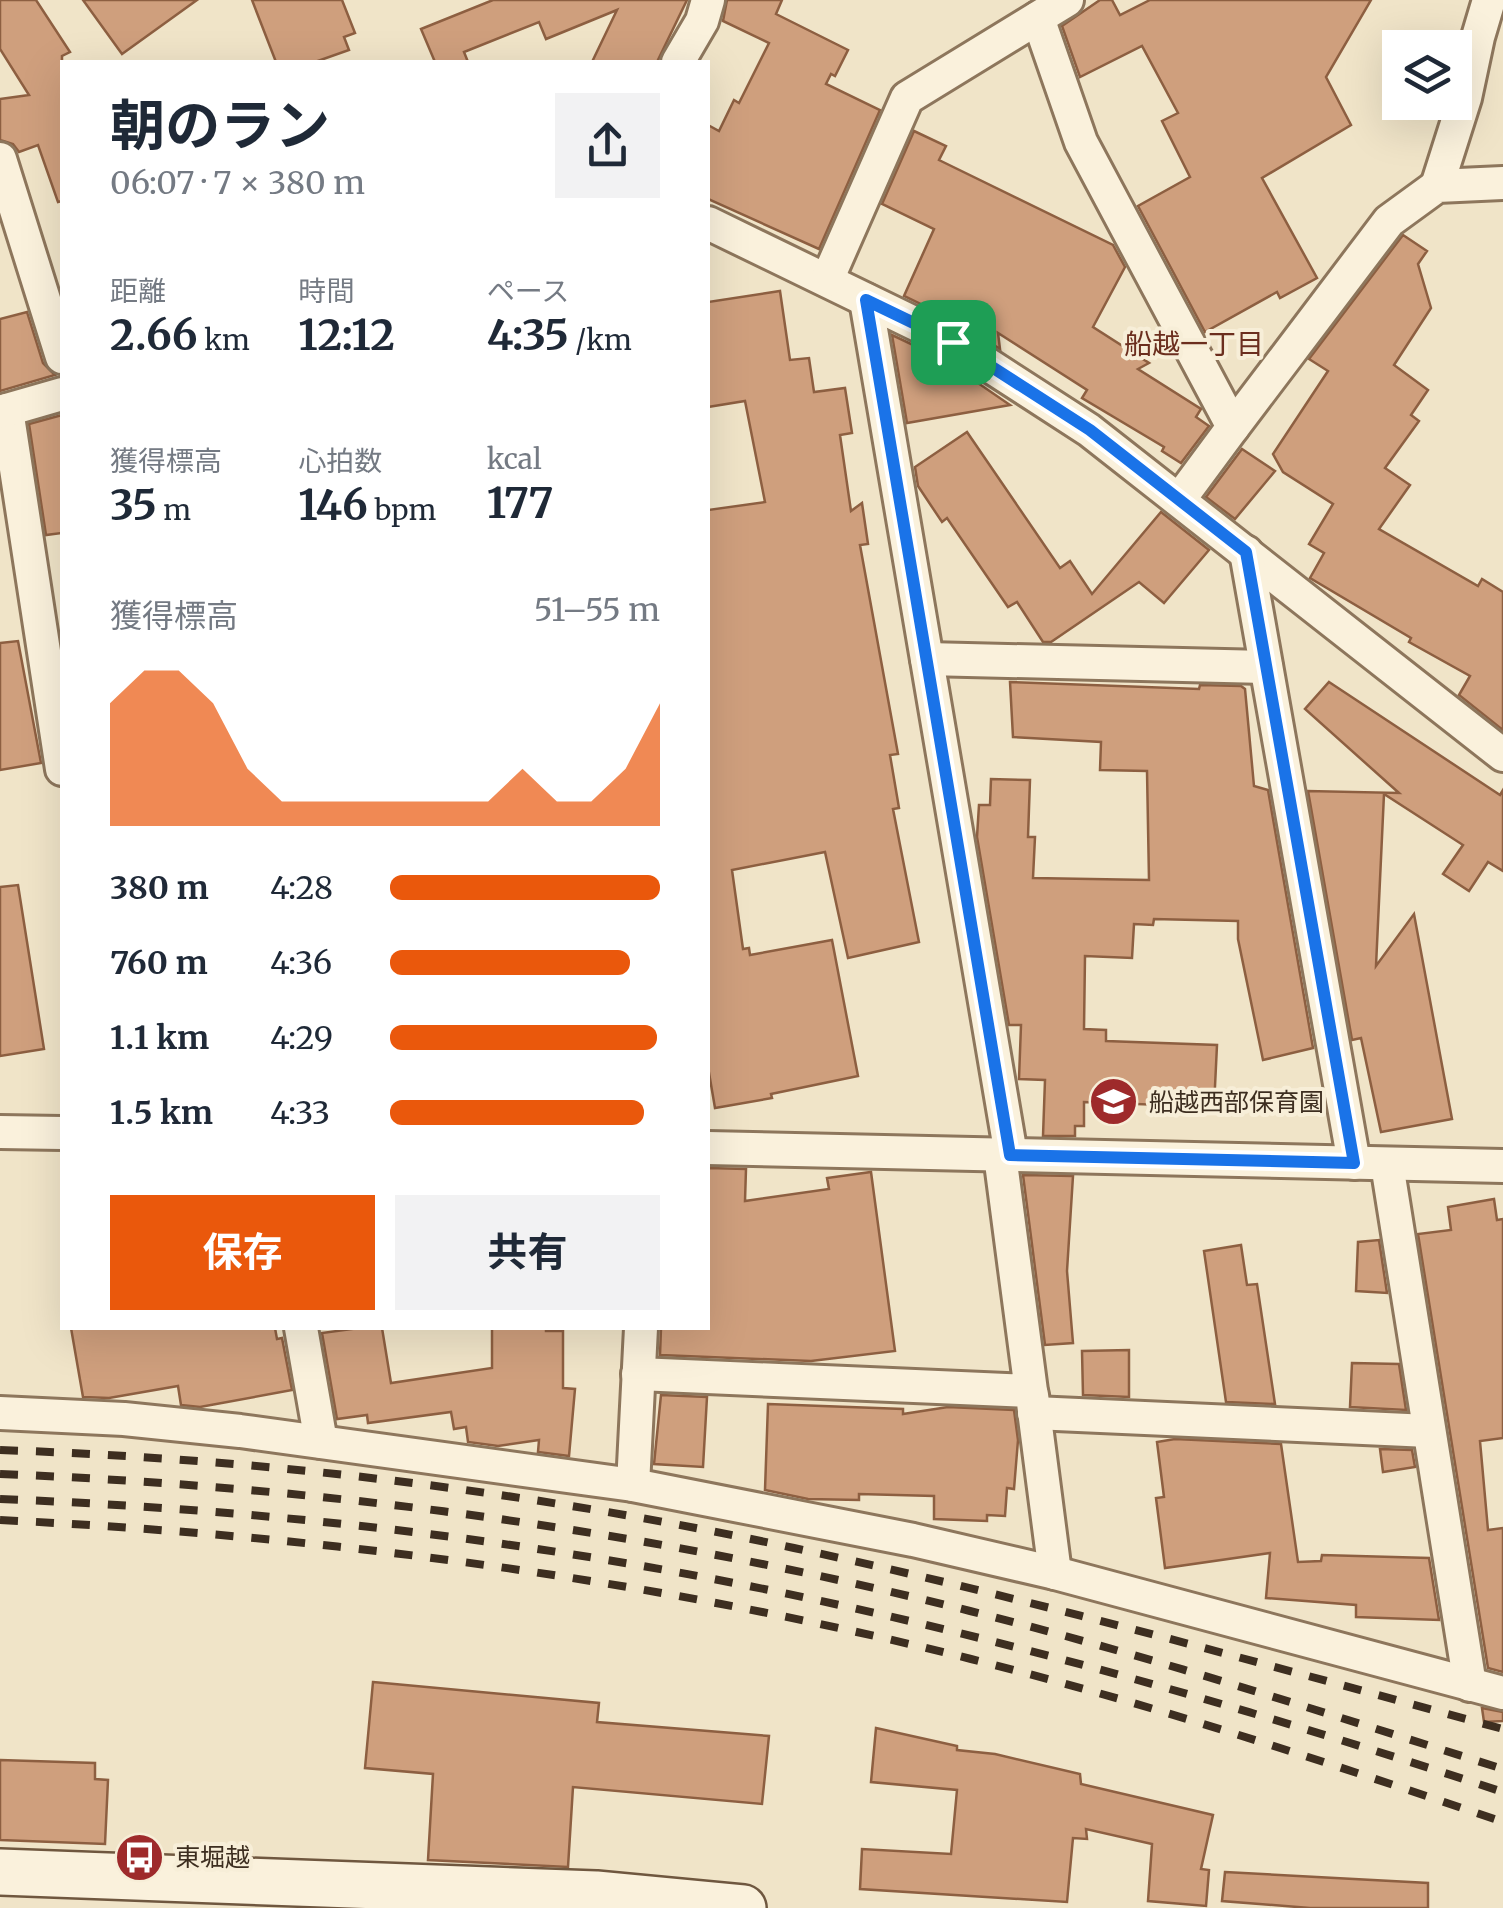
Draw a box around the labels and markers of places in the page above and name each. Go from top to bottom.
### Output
pin [911,300,996,385]
school or university icon: 船越西部保育園 [1088,1076,1140,1128]
place label: 船越西部保育園 [1149,1086,1324,1118]
bus stop icon: 東堀越 [114,1831,166,1883]
place label: 東堀越 [175,1841,250,1873]

